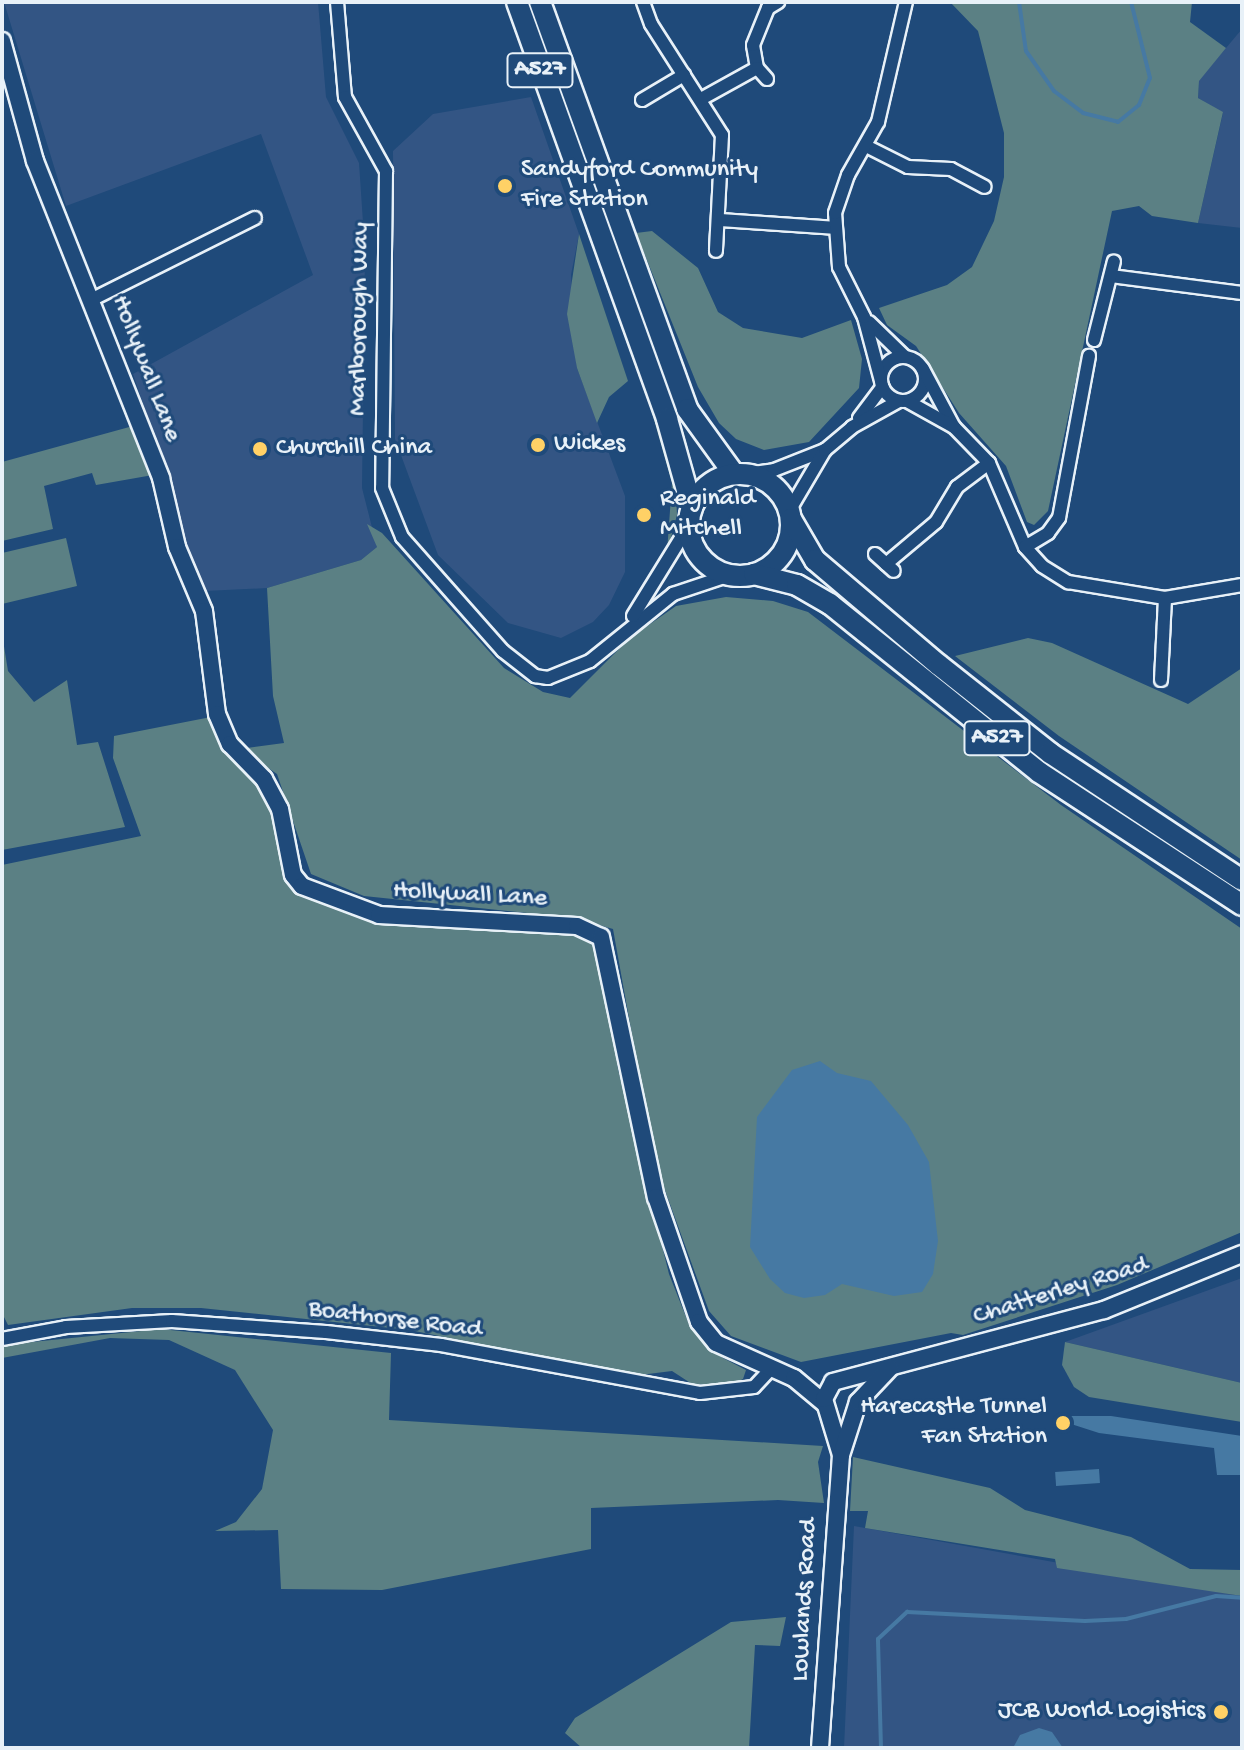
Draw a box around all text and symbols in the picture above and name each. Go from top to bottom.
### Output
road number: A527 [506,50,574,90]
place label: Sandyford Community Fire Station [521,155,758,216]
marker: Sandyford Community Fire Station [496,177,514,195]
street label: Marlborough Way [344,222,378,416]
street label: Hollywall Lane [103,291,187,447]
place label: Wickes [554,429,625,461]
place label: Churchill China [276,433,432,465]
marker: Wickes [529,436,547,454]
marker: Churchill China [251,440,269,458]
place label: Reginald Mitchell [660,484,755,546]
marker: Reginald Mitchell [635,506,653,524]
road number: A527 [963,718,1031,758]
street label: Hollywall Lane [392,876,548,916]
street label: Chatterley Road [970,1251,1152,1333]
street label: Boathorse Road [307,1295,483,1347]
place label: Harecastle Tunnel Fan Station [860,1392,1047,1454]
marker: Harecastle Tunnel Fan Station [1054,1414,1072,1432]
street label: Lowlands Road [786,1518,826,1682]
place label: JCB World Logistics [998,1696,1205,1728]
marker: JCB World Logistics [1212,1703,1230,1721]

